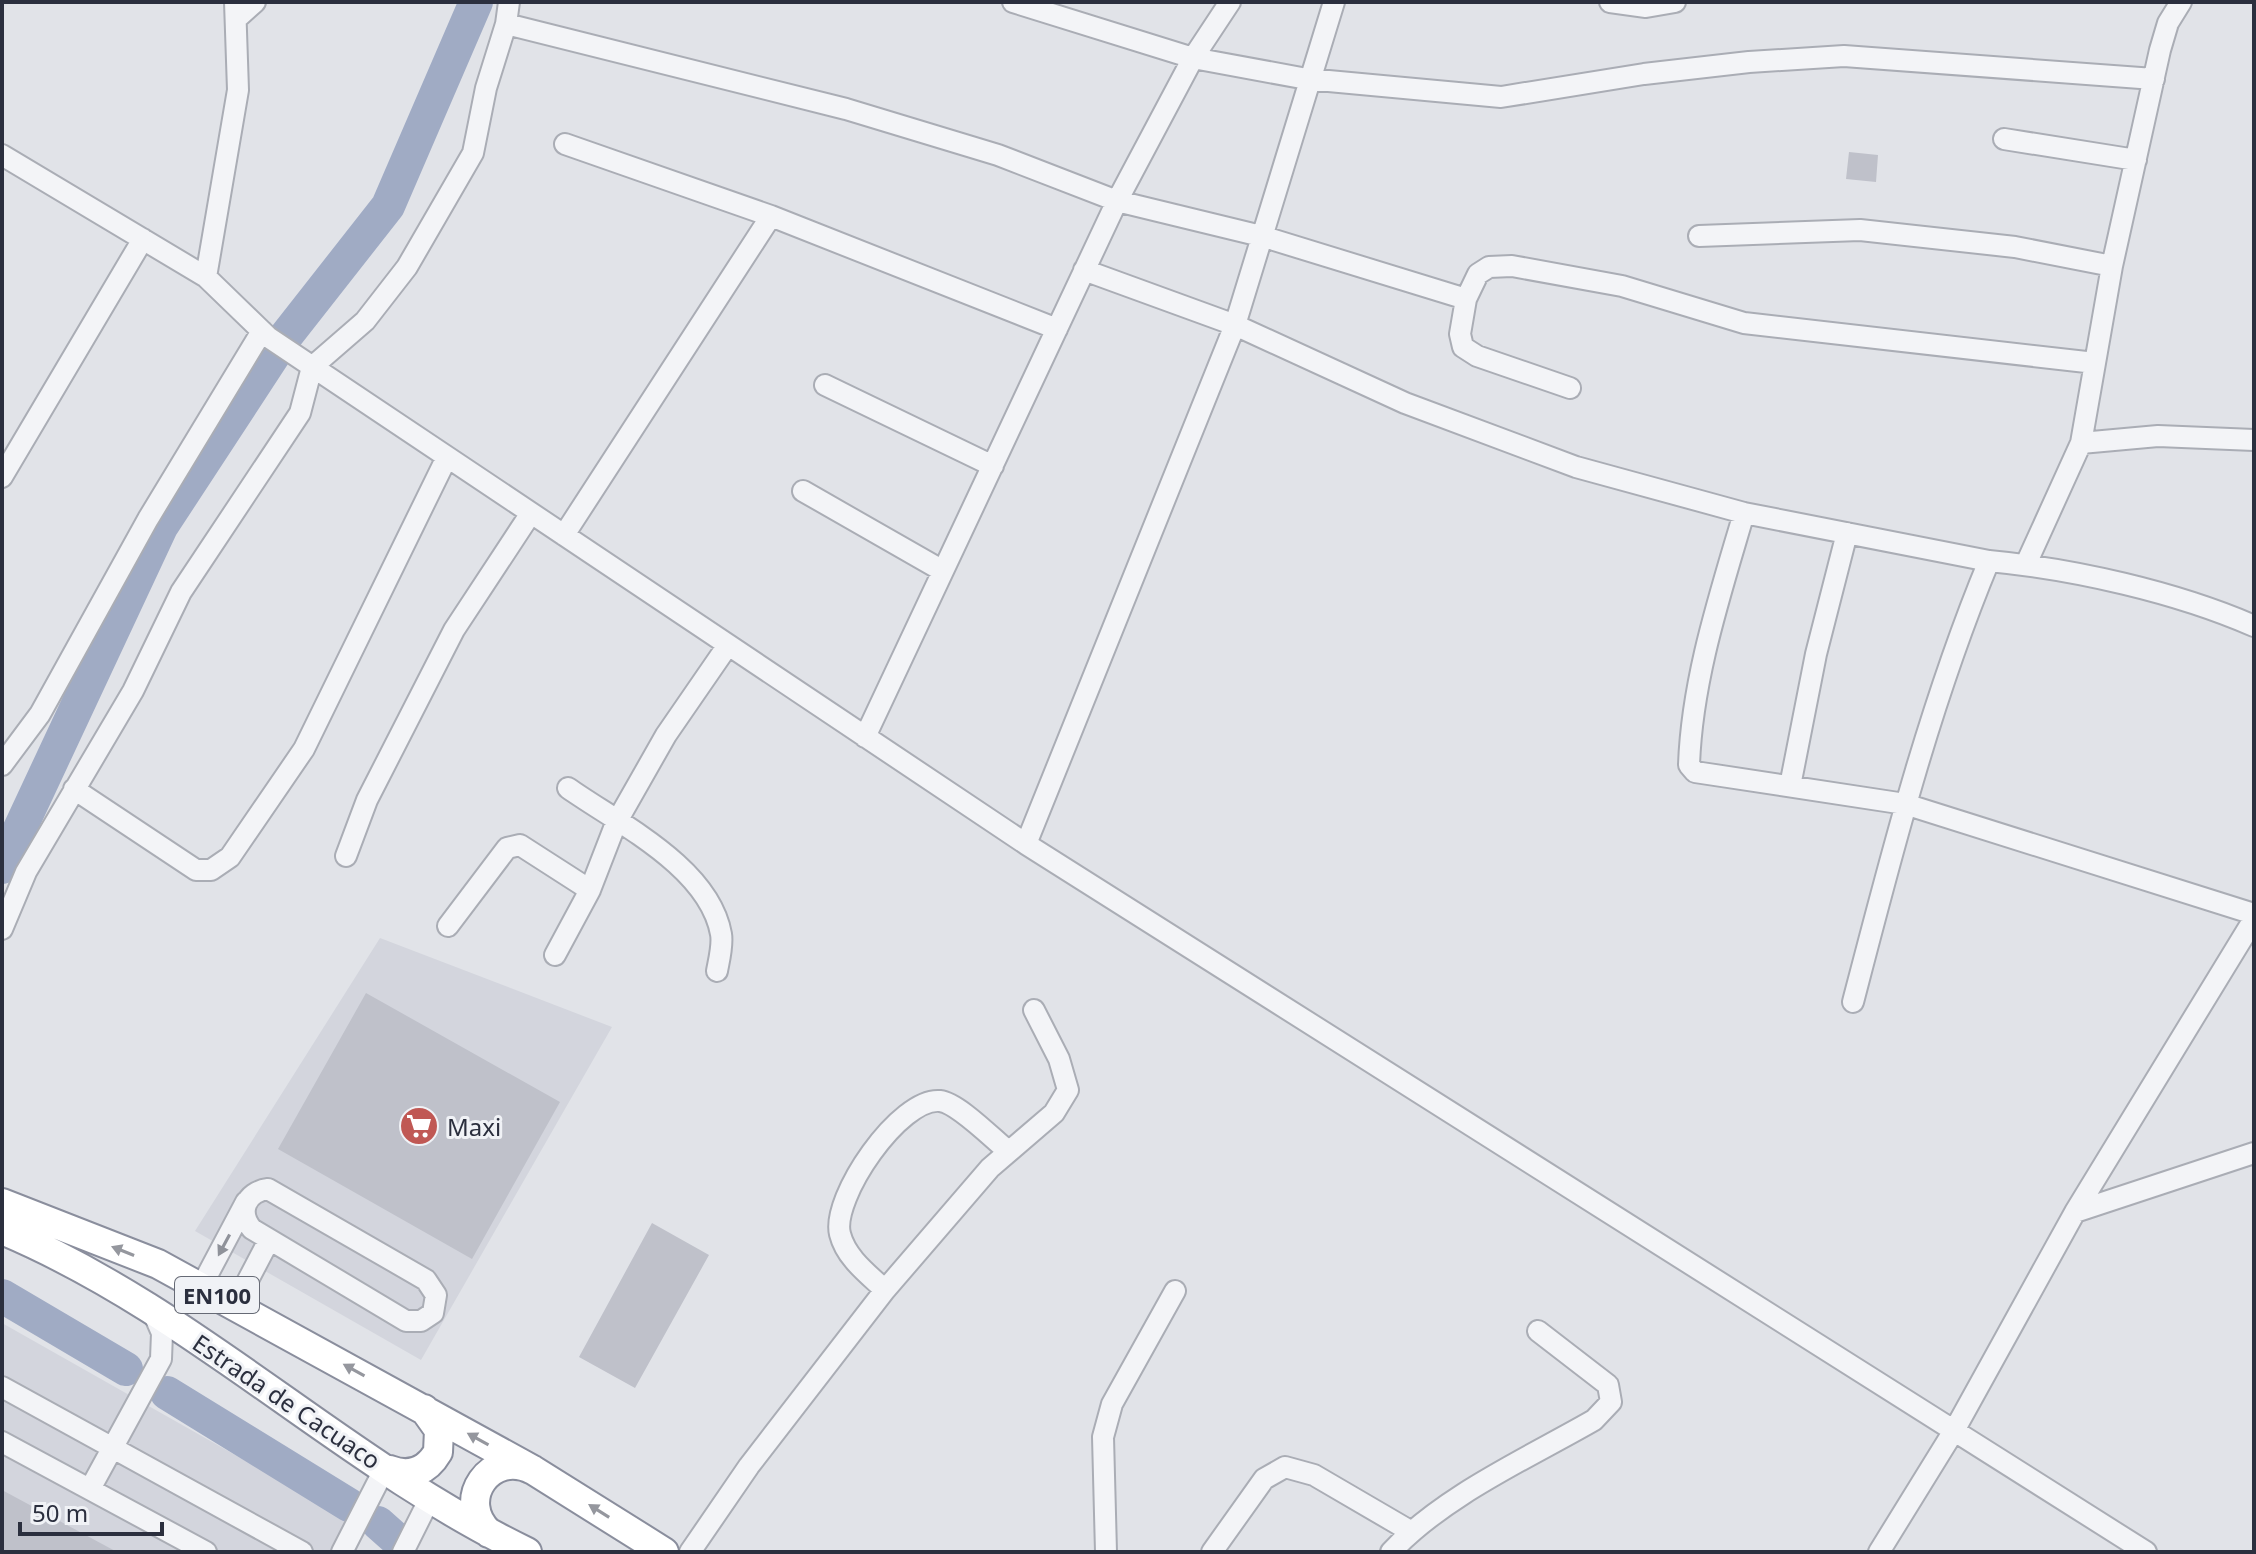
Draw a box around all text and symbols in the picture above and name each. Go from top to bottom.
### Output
supermarket icon: Maxi [398,1105,440,1147]
place label: Maxi [447,1110,501,1143]
one-way arrow [217,1233,230,1256]
one-way arrow [111,1244,135,1257]
road number: EN100 [175,1277,259,1313]
street label: Estrada de Cacuaco [187,1326,387,1476]
one-way arrow [343,1363,366,1377]
one-way arrow [467,1432,489,1446]
scale bar [20,1486,162,1536]
text: 50 m [32,1496,88,1529]
one-way arrow [588,1504,610,1518]

